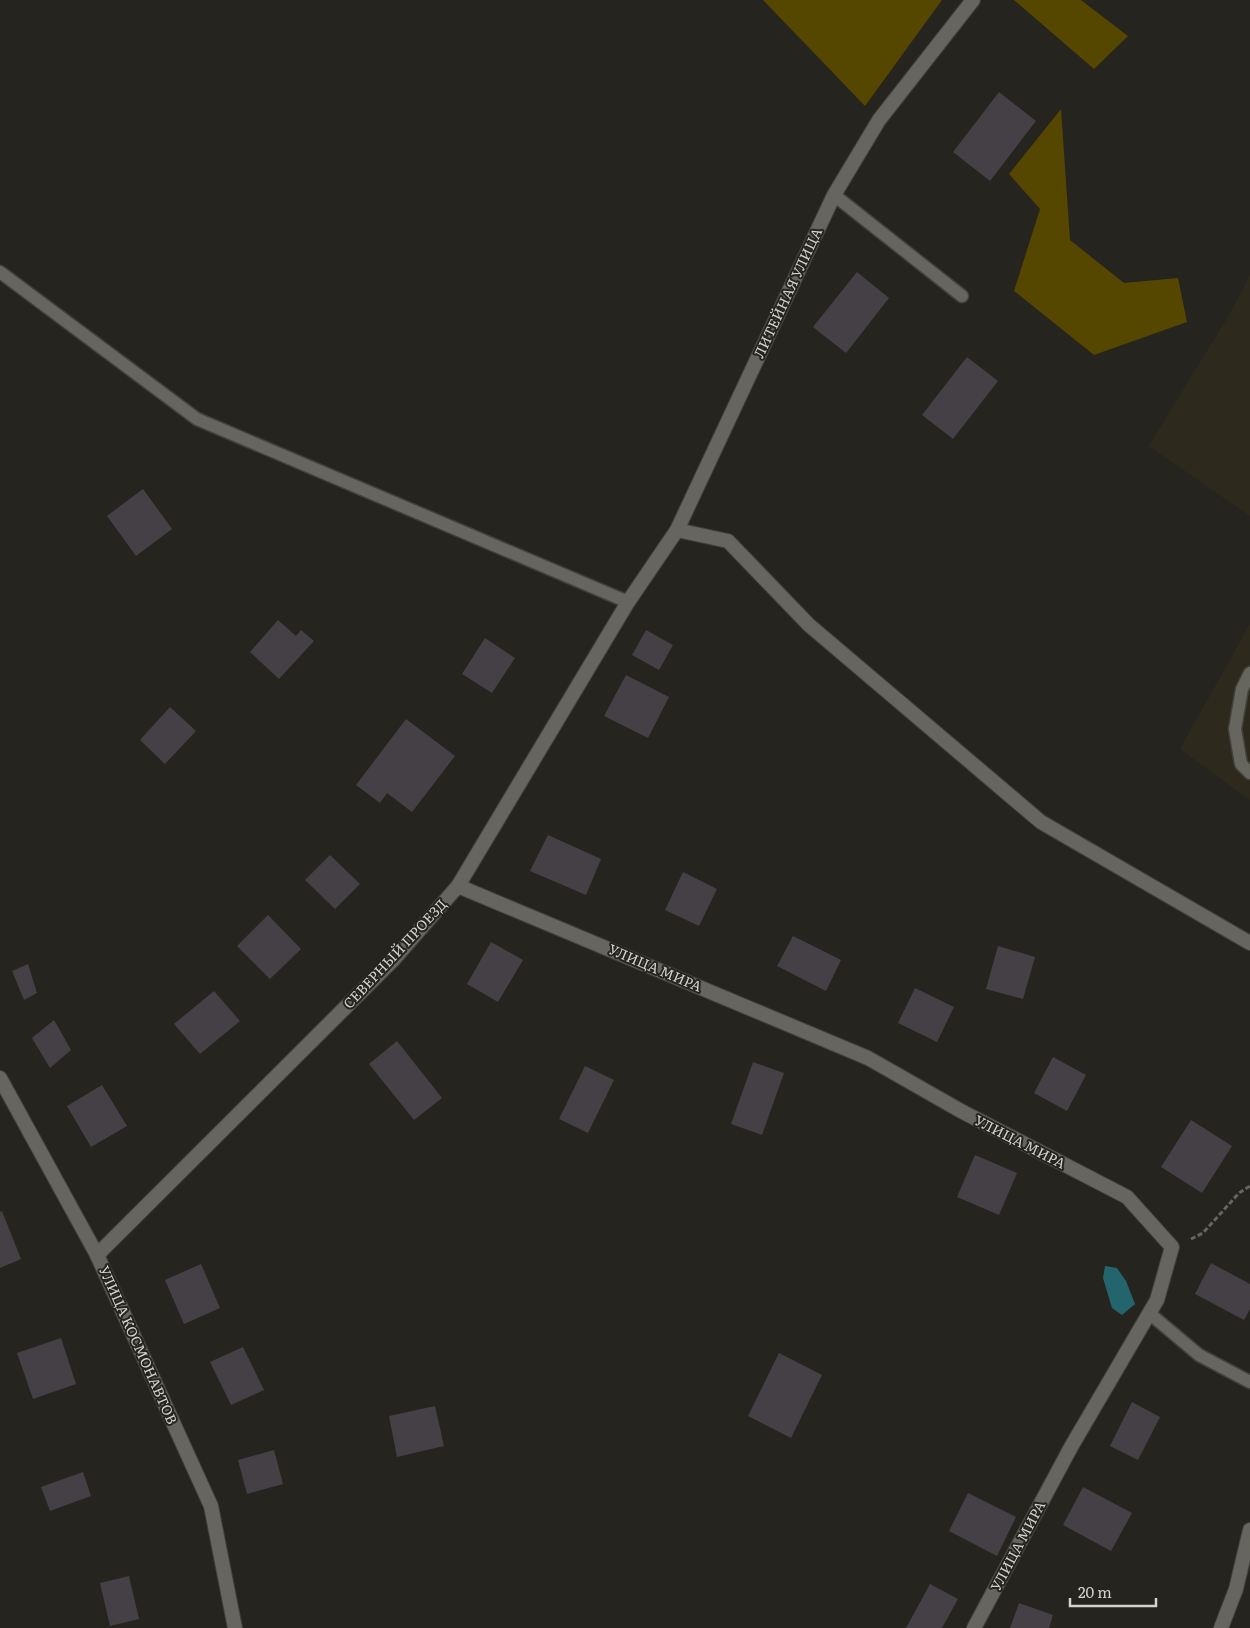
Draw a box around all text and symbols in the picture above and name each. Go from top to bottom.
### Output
street label: ЛИТЕЙНАЯ УЛИЦА [748,223,826,361]
street label: СЕВЕРНЫЙ ПРОЕЗД [338,894,450,1013]
street label: УЛИЦА МИРА [606,938,706,996]
street label: УЛИЦА МИРА [971,1110,1070,1173]
street label: УЛИЦА КОСМОНАВТОВ [95,1262,183,1427]
street label: УЛИЦА МИРА [985,1496,1050,1594]
scale bar [1070,1576,1156,1608]
text: 20 m [1078,1580,1112,1603]

